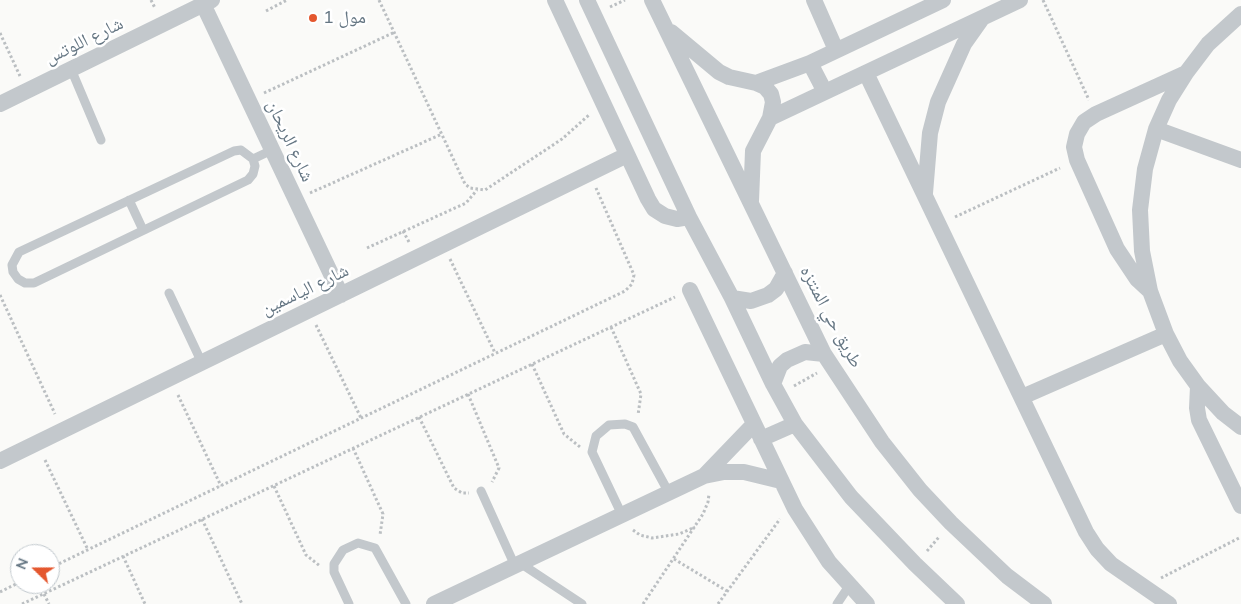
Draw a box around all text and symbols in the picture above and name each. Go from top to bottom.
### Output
place label: مول 1 [323,7,366,29]
marker: مول 1 [307,12,319,24]
street label: شارع اللوتس [41,13,127,69]
street label: شارع الريحان [262,97,318,185]
street label: شارع الياسمين [258,260,352,320]
street label: طريق حي المنتزه [795,262,867,372]
north arrow [10,544,60,594]
text: N [12,555,32,572]

